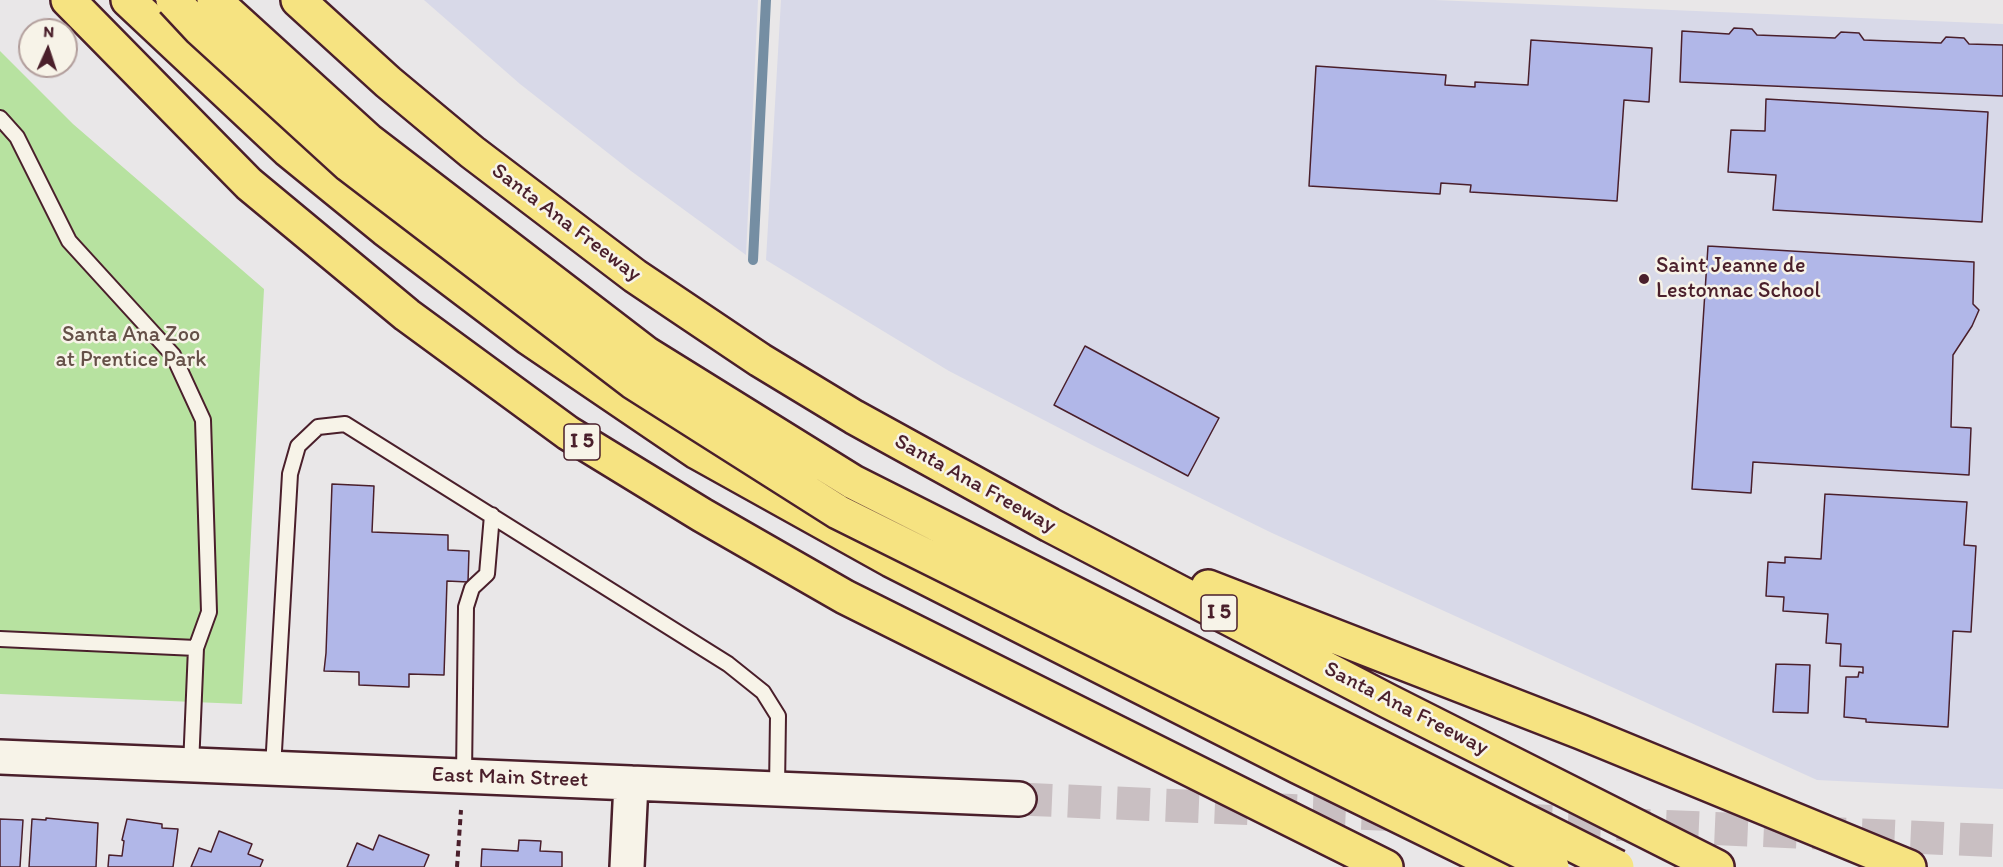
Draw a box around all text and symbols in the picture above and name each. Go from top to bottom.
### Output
north arrow [18,18,78,78]
text: N [43,22,55,41]
street label: Santa Ana Freeway [486,158,646,288]
place label: Saint Jeanne de Lestonnac School [1656,253,1821,304]
marker: Saint Jeanne de Lestonnac School [1637,272,1651,286]
park label: Santa Ana Zoo at Prentice Park [55,322,207,374]
road number: I 5 [564,424,600,460]
street label: Santa Ana Freeway [890,429,1060,539]
road number: I 5 [1201,595,1237,631]
street label: Santa Ana Freeway [1319,656,1493,762]
street label: East Main Street [431,762,589,794]

